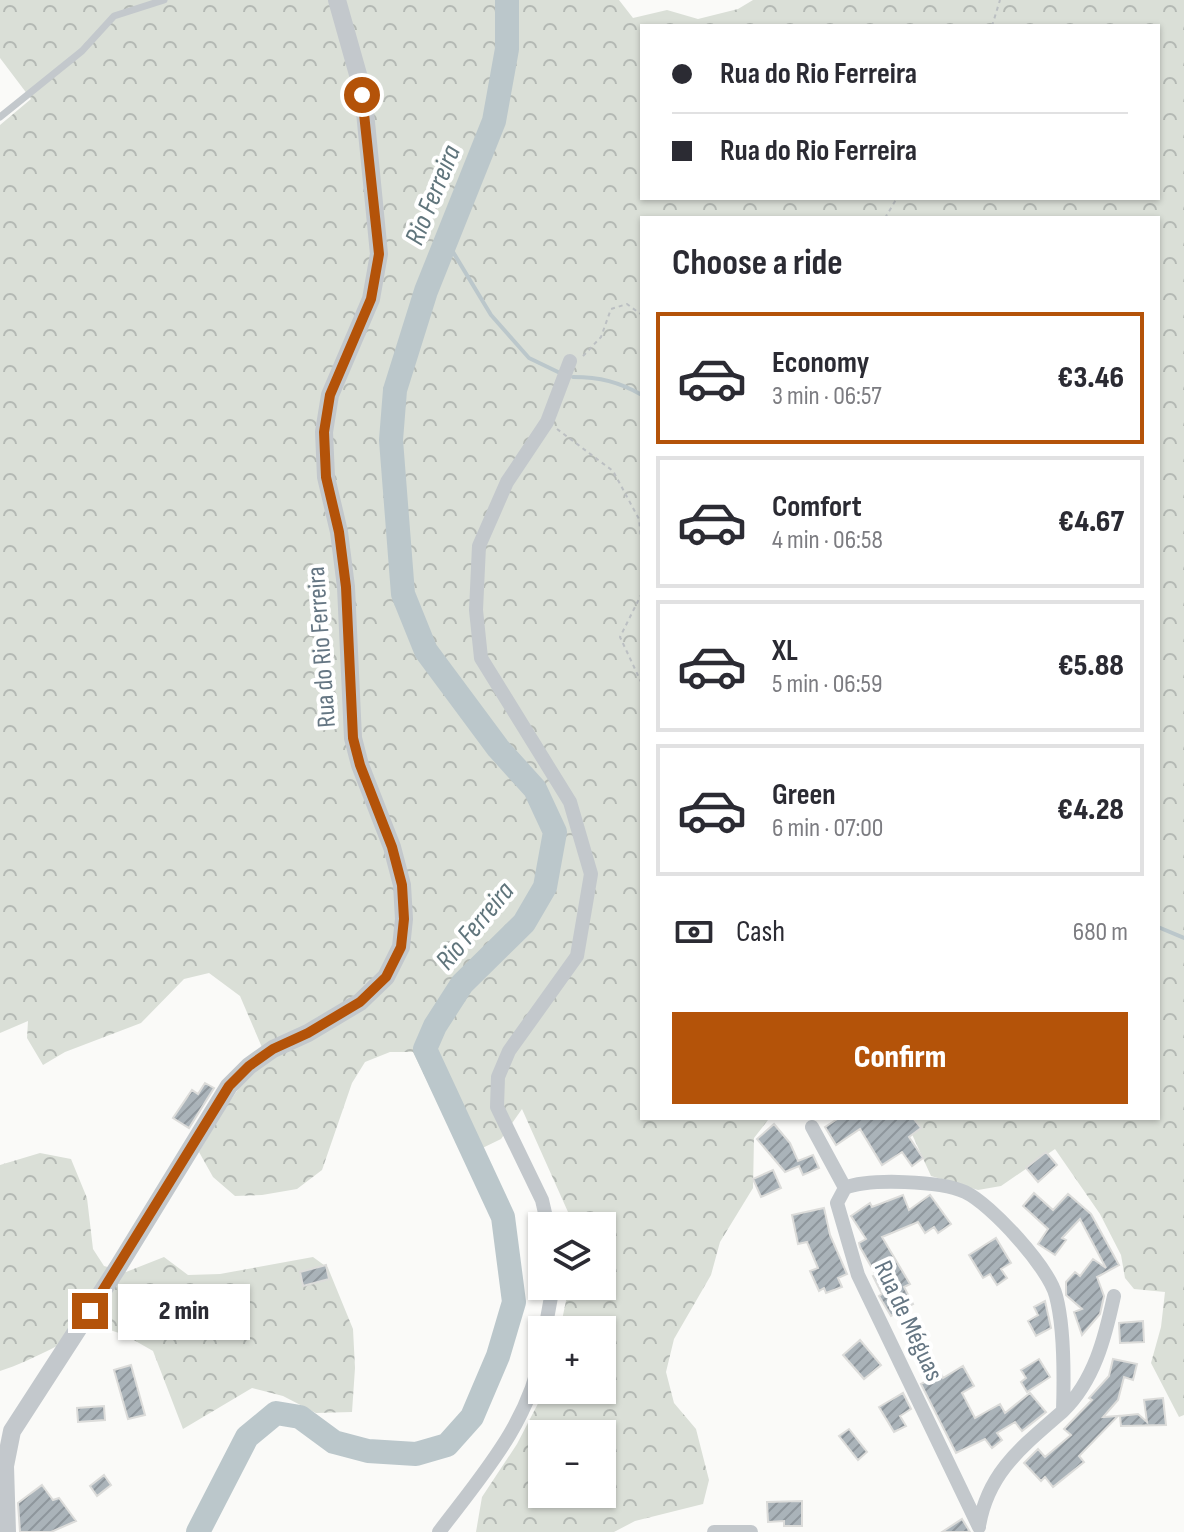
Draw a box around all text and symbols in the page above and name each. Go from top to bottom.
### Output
text: Rua do Rio Ferreira [720,56,917,92]
route start [344,77,380,113]
text: Rua do Rio Ferreira [720,133,917,169]
water label: Rio Ferreira [398,140,468,250]
text: Choose a ride [672,242,843,285]
icon: car [676,342,748,414]
text: Economy [772,345,869,381]
text: €3.46 [1057,360,1124,396]
text: 3 min · 06:57 [772,381,882,412]
icon: car [676,486,748,558]
text: Comfort [772,489,862,525]
text: €4.67 [1058,504,1124,540]
text: 4 min · 06:58 [772,525,883,556]
street label: Rua do Rio Ferreira [301,565,343,729]
icon: car [676,630,748,702]
text: XL [772,633,798,669]
text: €5.88 [1058,648,1124,684]
text: 5 min · 06:59 [772,669,883,700]
icon: car [676,774,748,846]
text: Green [772,777,836,813]
text: €4.28 [1057,792,1124,828]
text: 6 min · 07:00 [772,813,883,844]
water label: Rio Ferreira [429,875,522,977]
icon: cash [672,910,716,954]
text: Cash [736,914,785,950]
text: 680 m [1073,917,1128,948]
button: Confirm [672,1012,1128,1104]
map controls [528,1212,616,1508]
button: layers [528,1212,616,1300]
street label: Rua de Méguas [867,1256,949,1386]
callout: 2 min [118,1283,250,1339]
route end [72,1293,108,1329]
text: 2 min [159,1296,209,1327]
button: + [528,1316,616,1404]
button: − [528,1420,616,1508]

